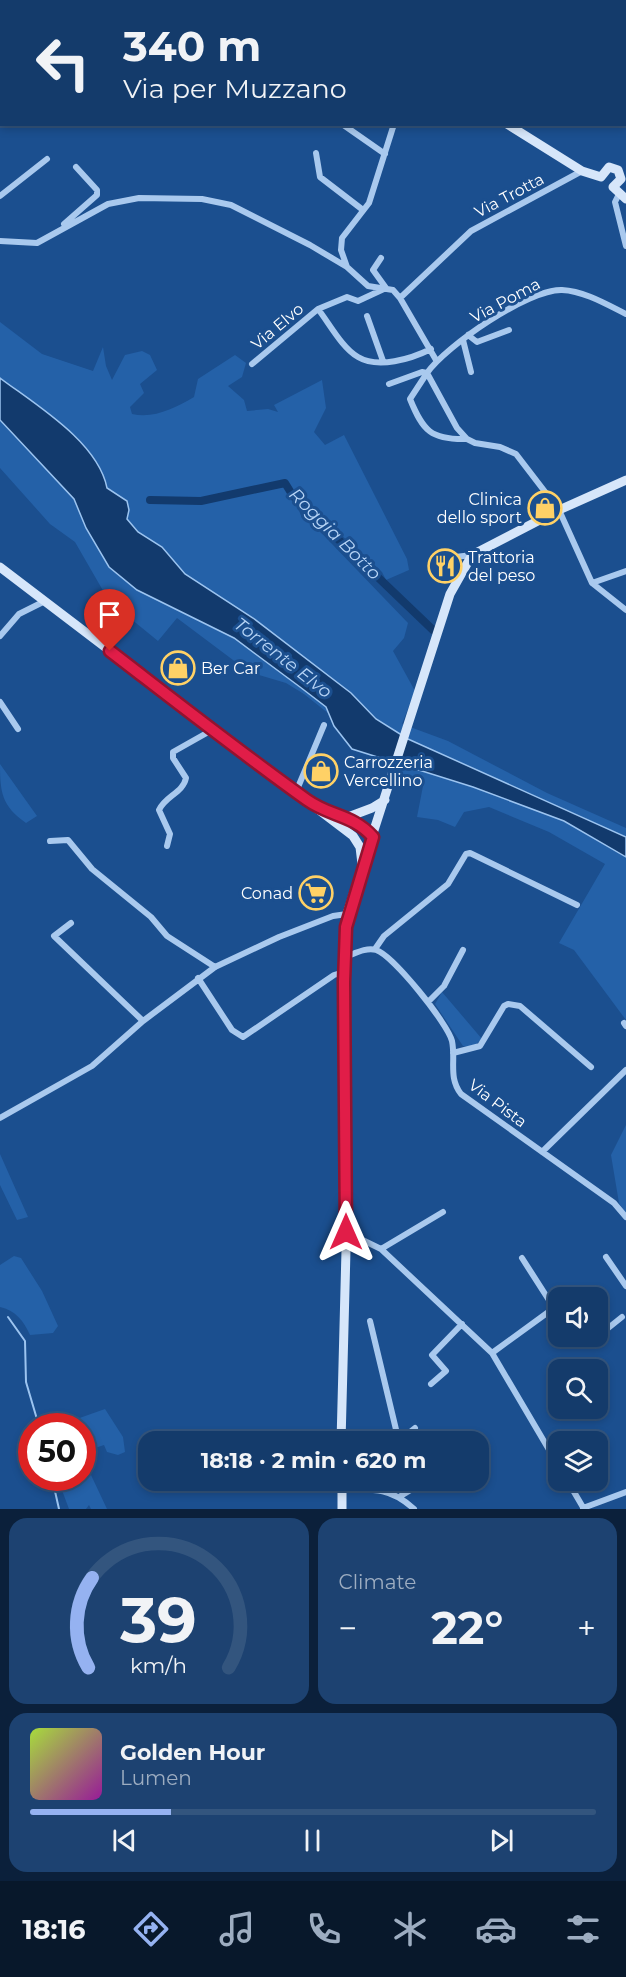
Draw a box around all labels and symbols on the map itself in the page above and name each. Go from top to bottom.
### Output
street label: Via Trotta [471,169,547,222]
street label: Via Poma [467,274,543,327]
street label: Via Elvo [247,299,307,354]
water label: Roggia Botto [284,483,386,585]
place label: Clinica dello sport [437,490,523,527]
shop icon: Clinica dello sport [527,490,563,526]
restaurant icon: Trattoria del peso [427,548,463,584]
place label: Trattoria del peso [468,548,535,585]
pin [84,589,135,651]
water label: Torrente Elvo [230,613,336,703]
shop icon: Ber Car [160,650,196,686]
place label: Ber Car [201,659,260,678]
shop icon: Carrozzeria Vercellino [303,753,339,789]
place label: Carrozzeria Vercellino [344,753,433,790]
supermarket icon: Conad [298,875,334,911]
place label: Conad [241,884,293,903]
street label: Via Pista [465,1075,531,1131]
position arrow [314,1200,378,1264]
speed limit sign: 50 [18,1413,96,1491]

